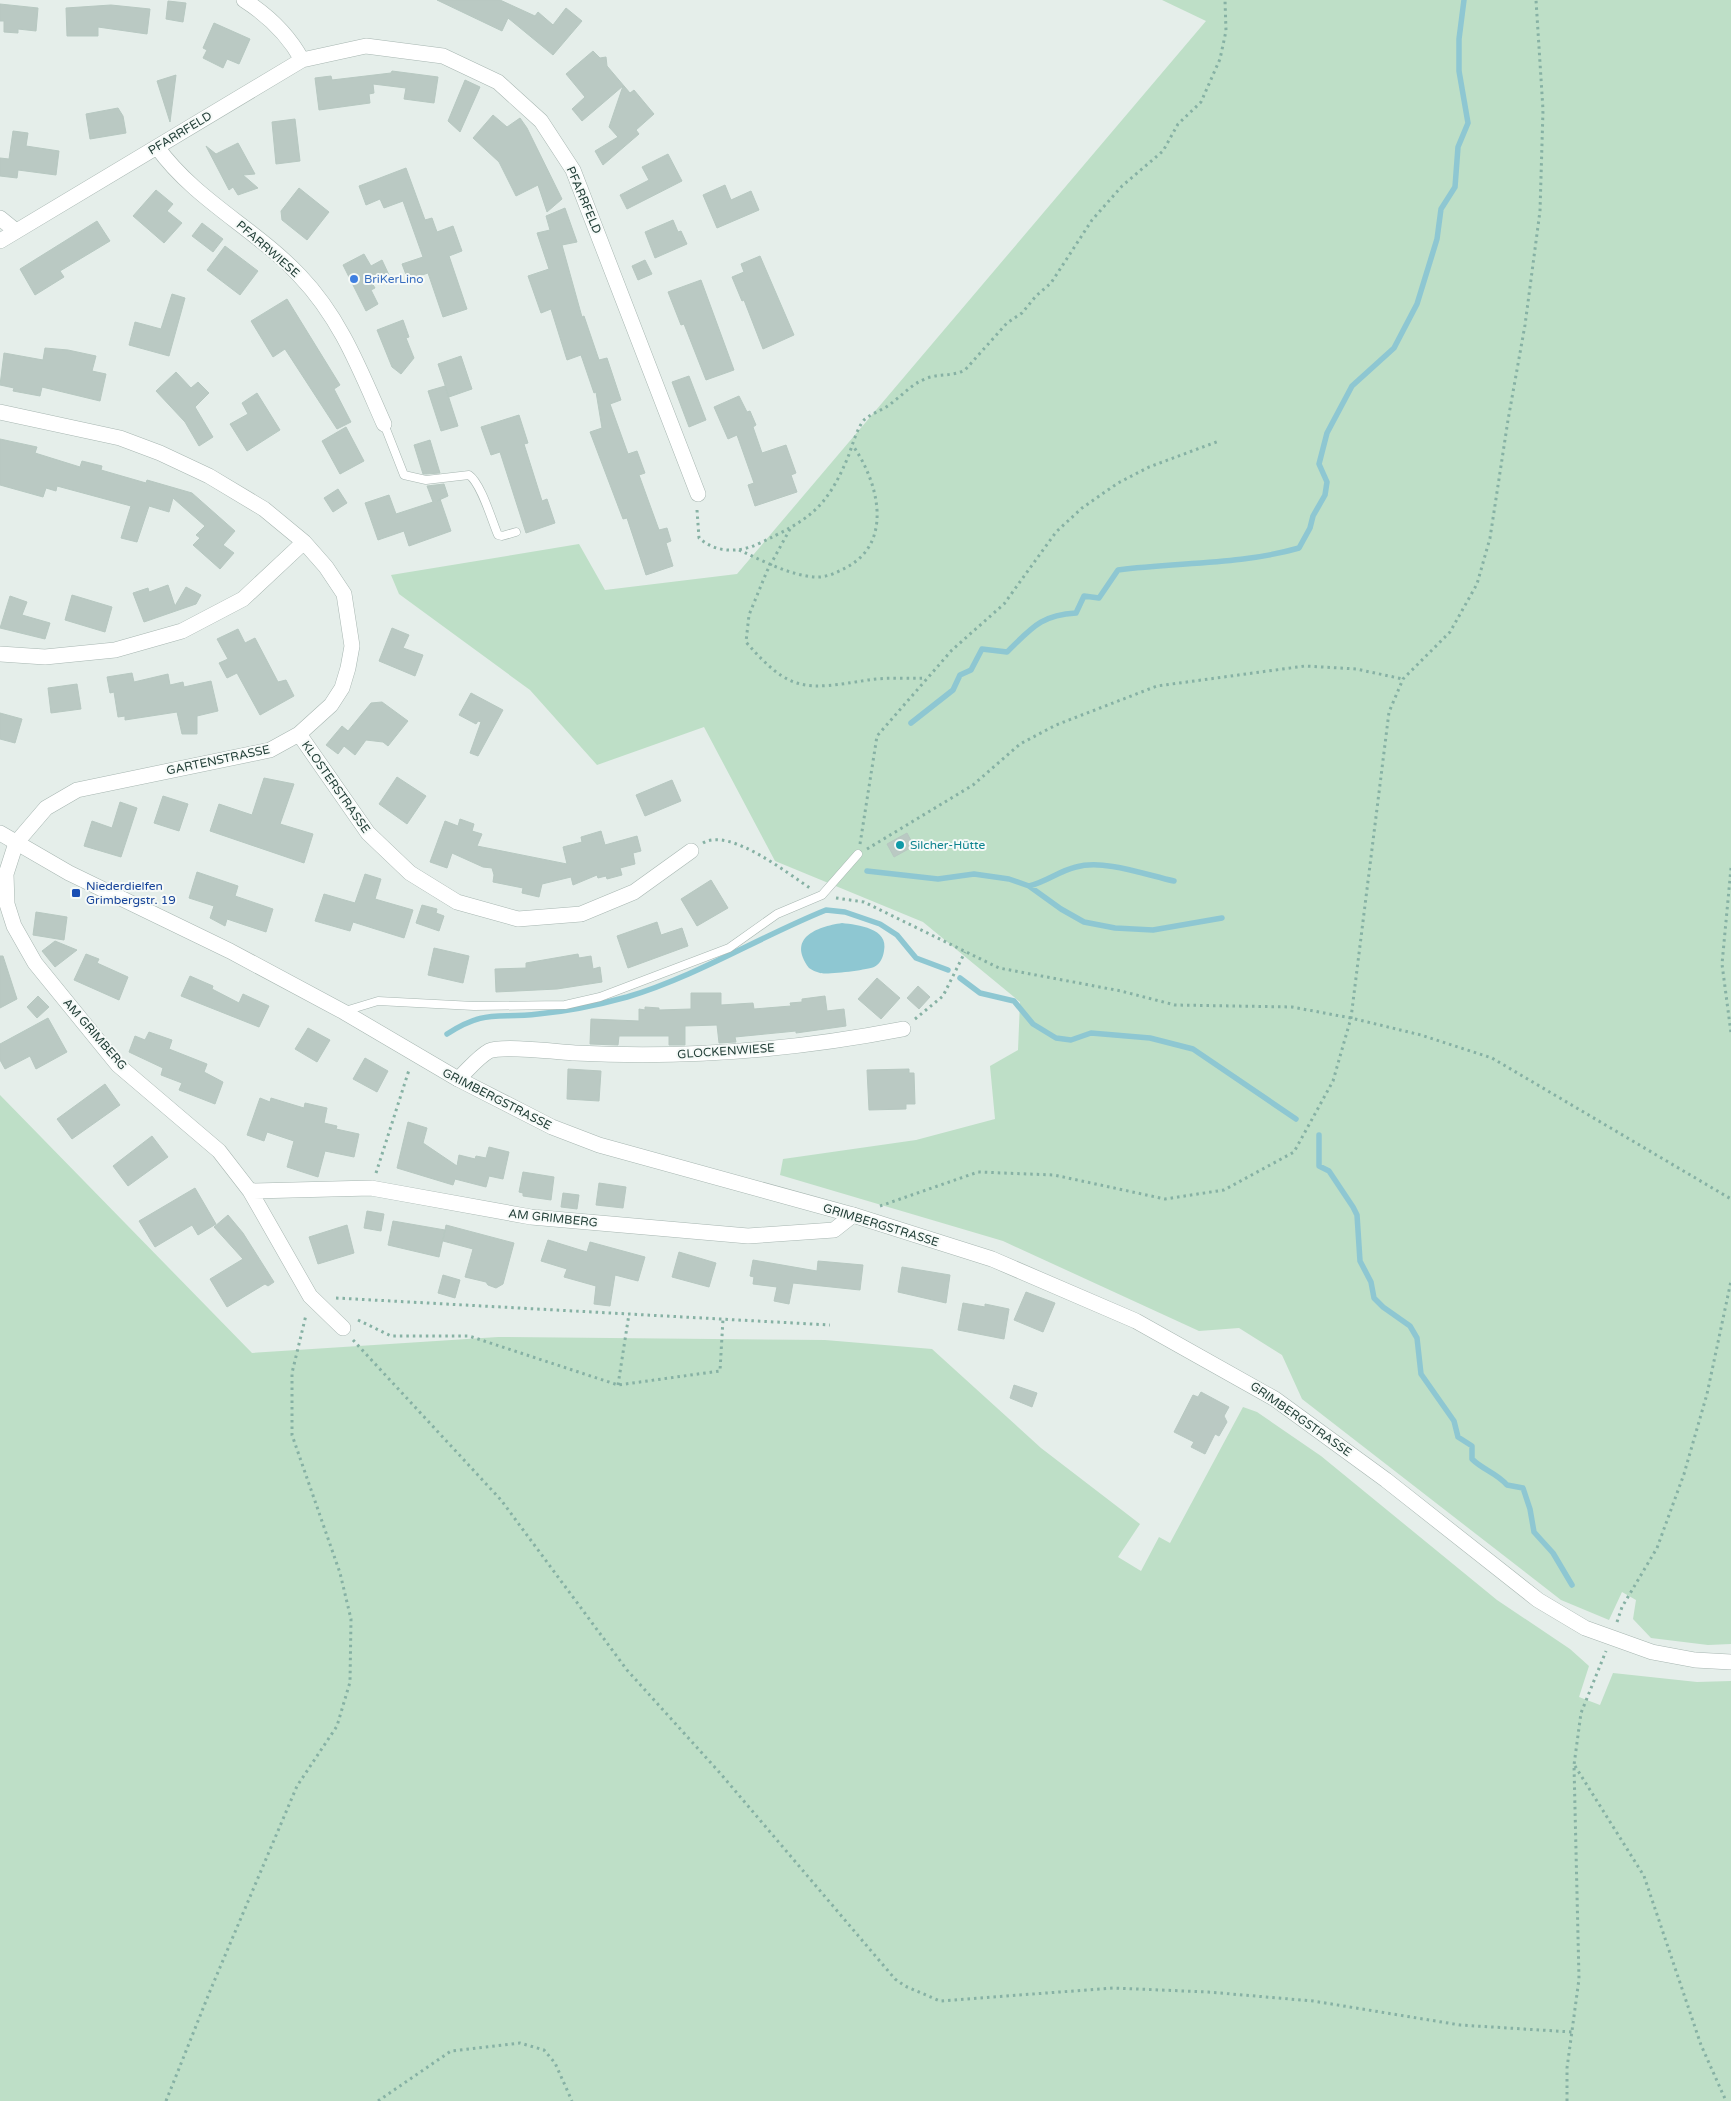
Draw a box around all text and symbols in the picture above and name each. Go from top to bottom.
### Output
street label: PFARRFELD [146,109,214,157]
street label: PFARRFELD [564,164,604,236]
street label: PFARRWIESE [234,218,303,280]
place label: BriKerLino [364,272,424,286]
marker: BriKerLino [348,273,360,285]
street label: KLOSTERSTRASSE [299,738,373,836]
street label: GARTENSTRASSE [165,742,271,778]
place label: Silcher-Hütte [910,838,986,852]
marker: Silcher-Hütte [894,839,906,851]
place label: Niederdielfen Grimbergstr. 19 [86,879,176,907]
marker: Niederdielfen Grimbergstr. 19 [70,887,82,899]
street label: AM GRIMBERG [60,995,130,1073]
street label: GLOCKENWIESE [677,1041,776,1061]
street label: GRIMBERGSTRASSE [440,1065,554,1133]
street label: GRIMBERGSTRASSE [821,1201,941,1249]
street label: AM GRIMBERG [508,1206,598,1230]
street label: GRIMBERGSTRASSE [1248,1379,1355,1459]

